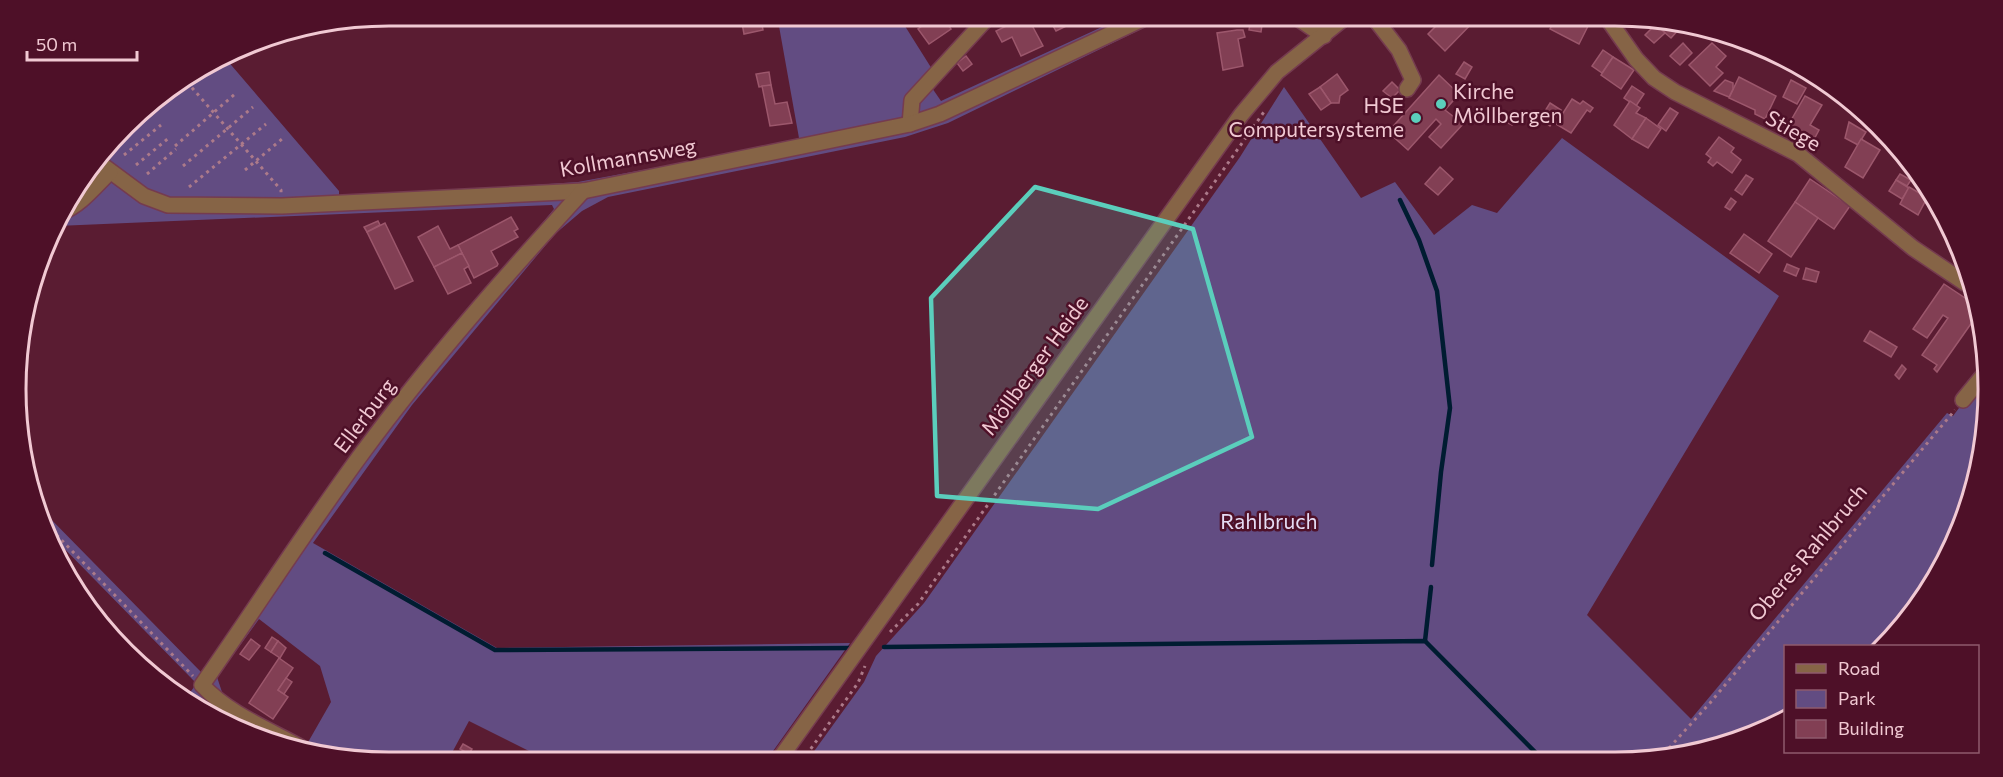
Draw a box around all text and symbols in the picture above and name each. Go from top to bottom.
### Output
scale bar [27,24,136,62]
text: 50 m [36,33,77,55]
place label: Kirche Möllbergen [1453,78,1562,127]
place label: HSE Computersysteme [1229,92,1404,141]
marker: Kirche Möllbergen [1434,97,1448,111]
street label: Stiege [1762,104,1826,155]
marker: HSE Computersysteme [1409,111,1423,125]
street label: Kollmannsweg [558,132,698,181]
street label: Möllberger Heide [975,291,1092,439]
street label: Ellerburg [328,373,400,457]
street label: Oberes Rahlbruch [1742,479,1871,625]
park label: Rahlbruch [1220,508,1318,533]
legend [1784,645,1979,753]
text: Road [1838,657,1880,679]
text: Park [1838,687,1876,709]
text: Building [1838,717,1904,739]

